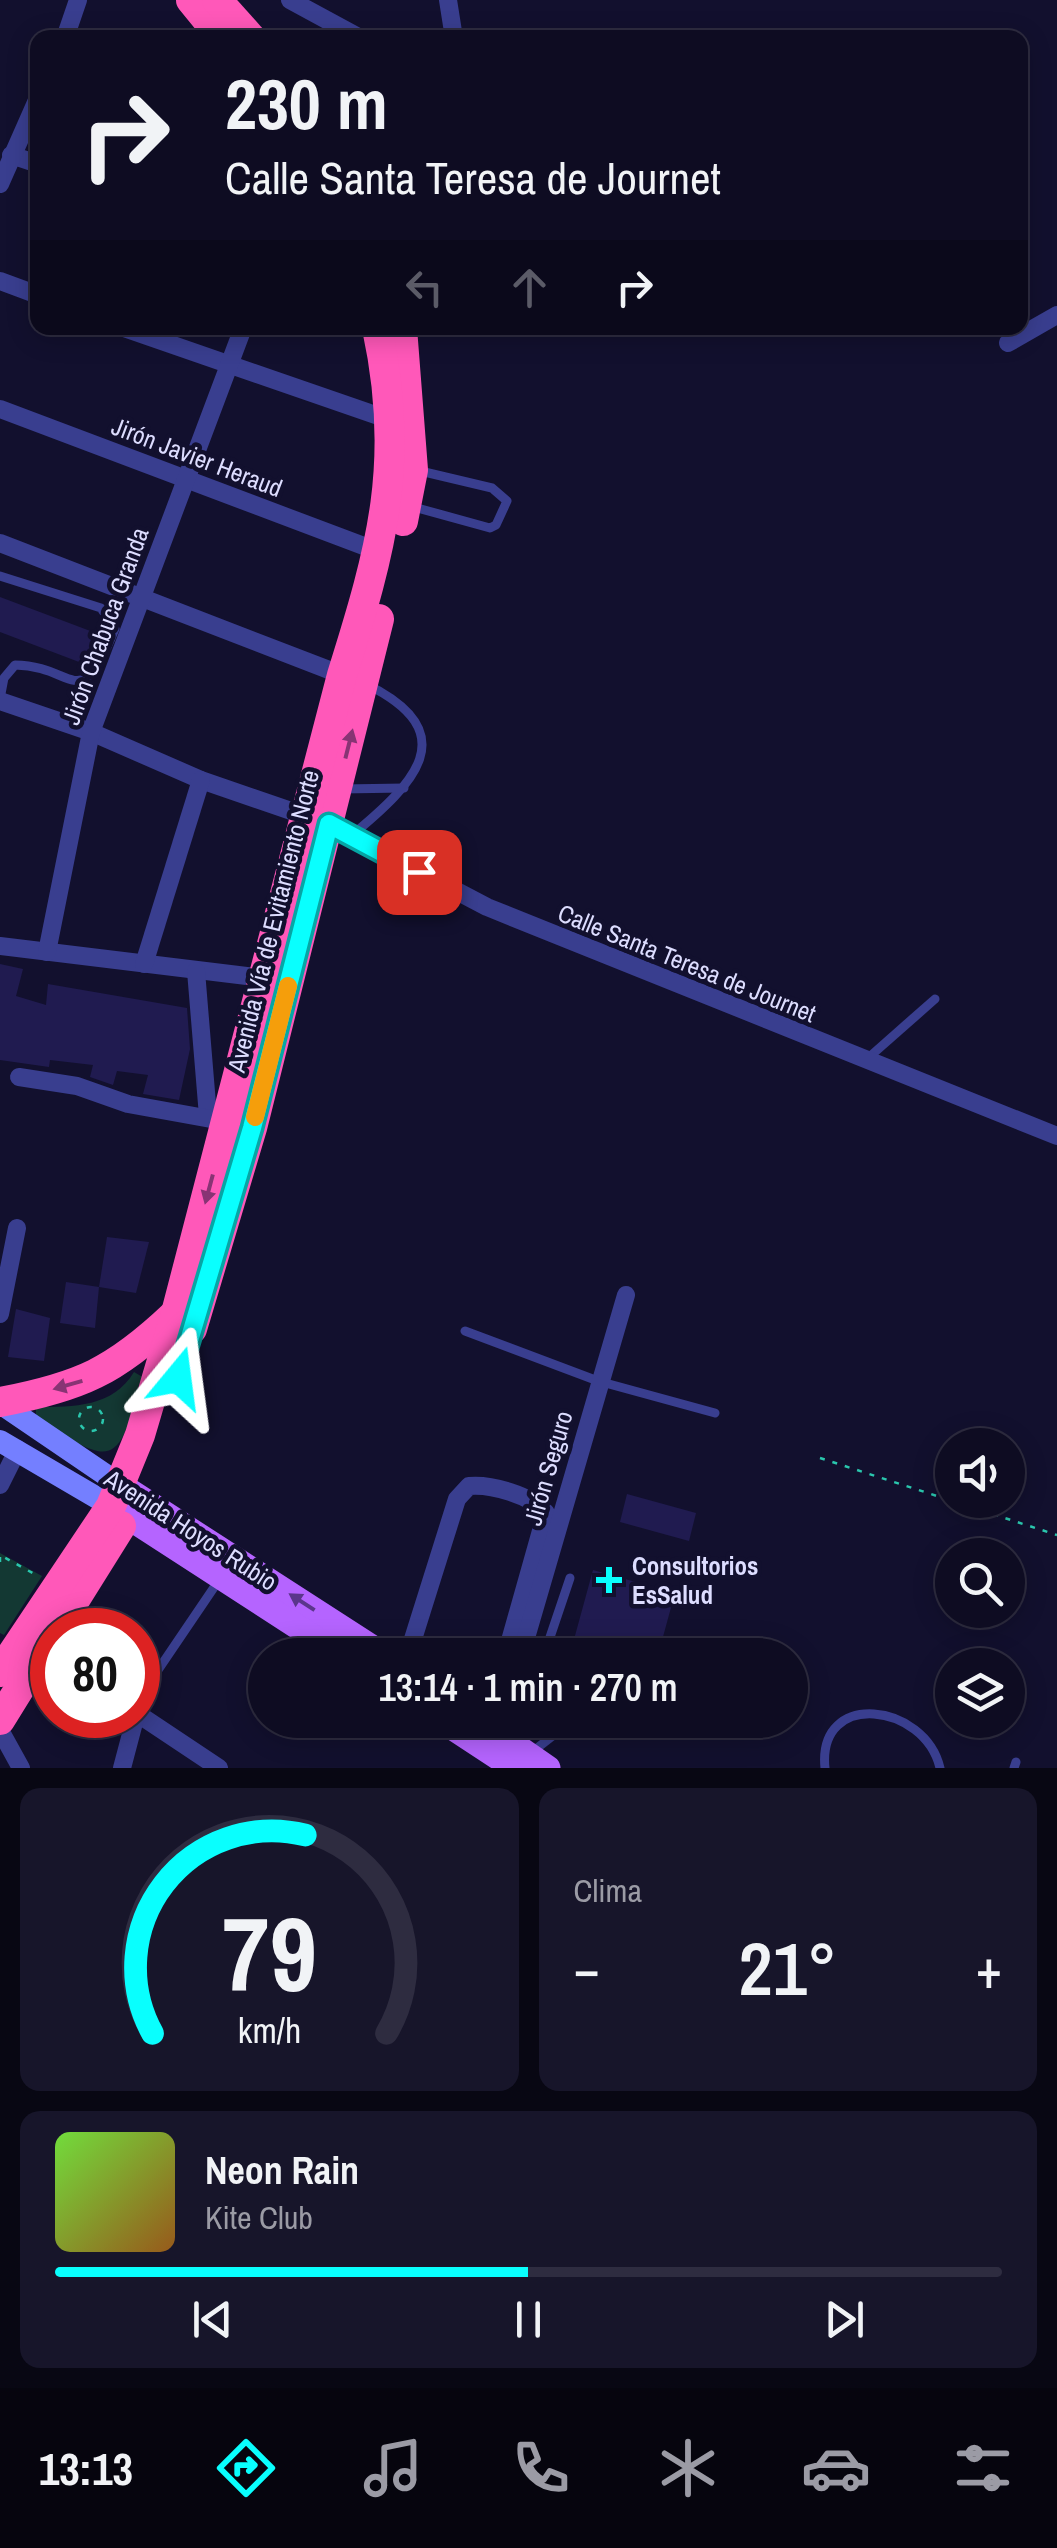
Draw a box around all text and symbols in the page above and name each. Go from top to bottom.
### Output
text: 230 m [225,57,388,151]
icon: right [60,70,190,200]
text: Calle Santa Teresa de Journet [225,147,721,208]
icon: left [397,260,452,315]
icon: ahead [502,260,557,315]
icon: right [607,260,662,315]
street label: Jirón Javier Heraud [107,409,287,505]
street label: Jirón Chabuca Granda [54,522,157,729]
one-way arrow [341,728,357,759]
street label: Avenida Vía de Evitamiento Norte [219,766,327,1077]
pin [377,830,462,915]
icon: arrive [392,845,447,900]
street label: Calle Santa Teresa de Journet [553,896,821,1030]
one-way arrow [200,1174,216,1205]
position arrow [126,1326,230,1430]
one-way arrow [52,1378,83,1393]
street label: Jirón Seguro [515,1407,581,1529]
map controls [935,1428,1025,1738]
button: sound [935,1428,1025,1518]
street label: Avenida Hoyos Rubio [97,1461,284,1598]
button: search [935,1538,1025,1628]
place label: Consultorios EsSalud [632,1549,758,1612]
marker: Consultorios EsSalud [596,1567,622,1593]
one-way arrow [288,1594,315,1612]
speed limit sign: 80 [30,1608,160,1738]
button: layers [935,1648,1025,1738]
text: 13:14 · 1 min · 270 m [378,1662,678,1713]
text: Clima [574,1869,642,1912]
text: 79 [222,1883,317,2023]
text: 21° [739,1917,837,2018]
text: − [574,1931,600,2005]
text: + [976,1931,1002,2005]
text: km/h [237,2006,301,2054]
text: Neon Rain [205,2145,359,2196]
text: Kite Club [205,2196,313,2239]
icon: previous [185,2292,240,2347]
icon: pause [501,2292,556,2347]
icon: next [817,2292,872,2347]
icon: directions [211,2433,281,2503]
icon: music [358,2433,428,2503]
icon: phone [506,2433,576,2503]
icon: climate [653,2433,723,2503]
icon: car [801,2433,871,2503]
icon: filters [948,2433,1018,2503]
text: 13:13 [39,2438,133,2499]

